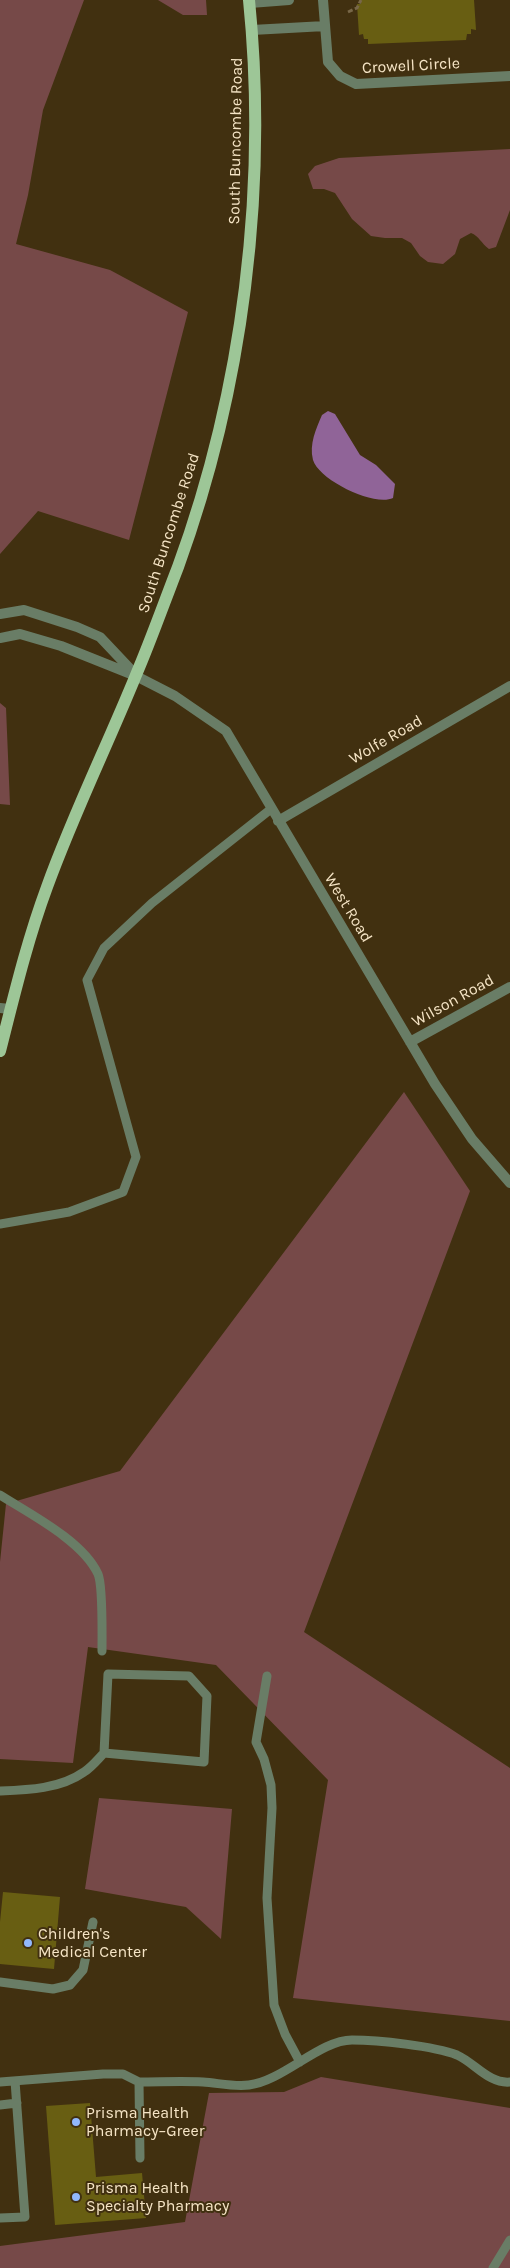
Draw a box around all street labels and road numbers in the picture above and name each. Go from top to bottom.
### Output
street label: Crowell Circle [361,54,461,78]
street label: South Buncombe Road [225,57,247,225]
street label: South Buncombe Road [134,451,204,615]
street label: Wolfe Road [346,711,426,769]
street label: West Road [320,870,376,946]
street label: Wilson Road [409,971,497,1031]

